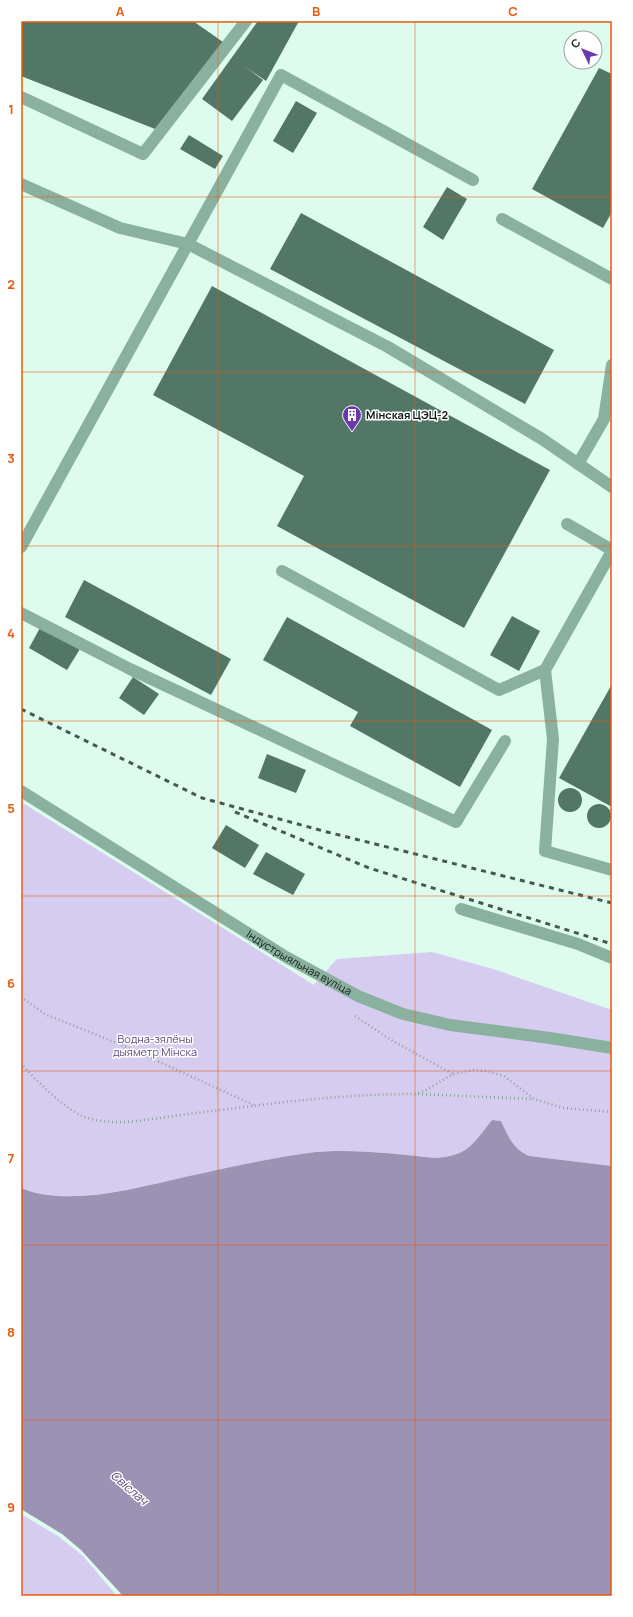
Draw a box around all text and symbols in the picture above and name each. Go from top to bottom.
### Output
text: A [116,2,125,20]
text: B [312,2,320,20]
text: C [508,2,518,20]
north arrow [563,30,603,70]
text: С [567,35,584,51]
text: 1 [8,100,14,118]
text: 2 [7,275,15,293]
building icon: Мінская ЦЭЦ-2 [341,404,363,432]
place label: Мінская ЦЭЦ-2 [366,407,448,422]
text: 3 [7,449,15,467]
text: 4 [7,624,15,642]
text: 5 [7,799,15,817]
street label: Індустрыяльная вуліца [244,926,355,998]
text: 6 [7,974,15,992]
park label: Водна-зялёны дыяметр Мінска [113,1031,197,1059]
text: 7 [8,1149,15,1167]
text: 8 [7,1323,15,1341]
water label: Свіслач [107,1467,153,1510]
text: 9 [7,1498,15,1516]

